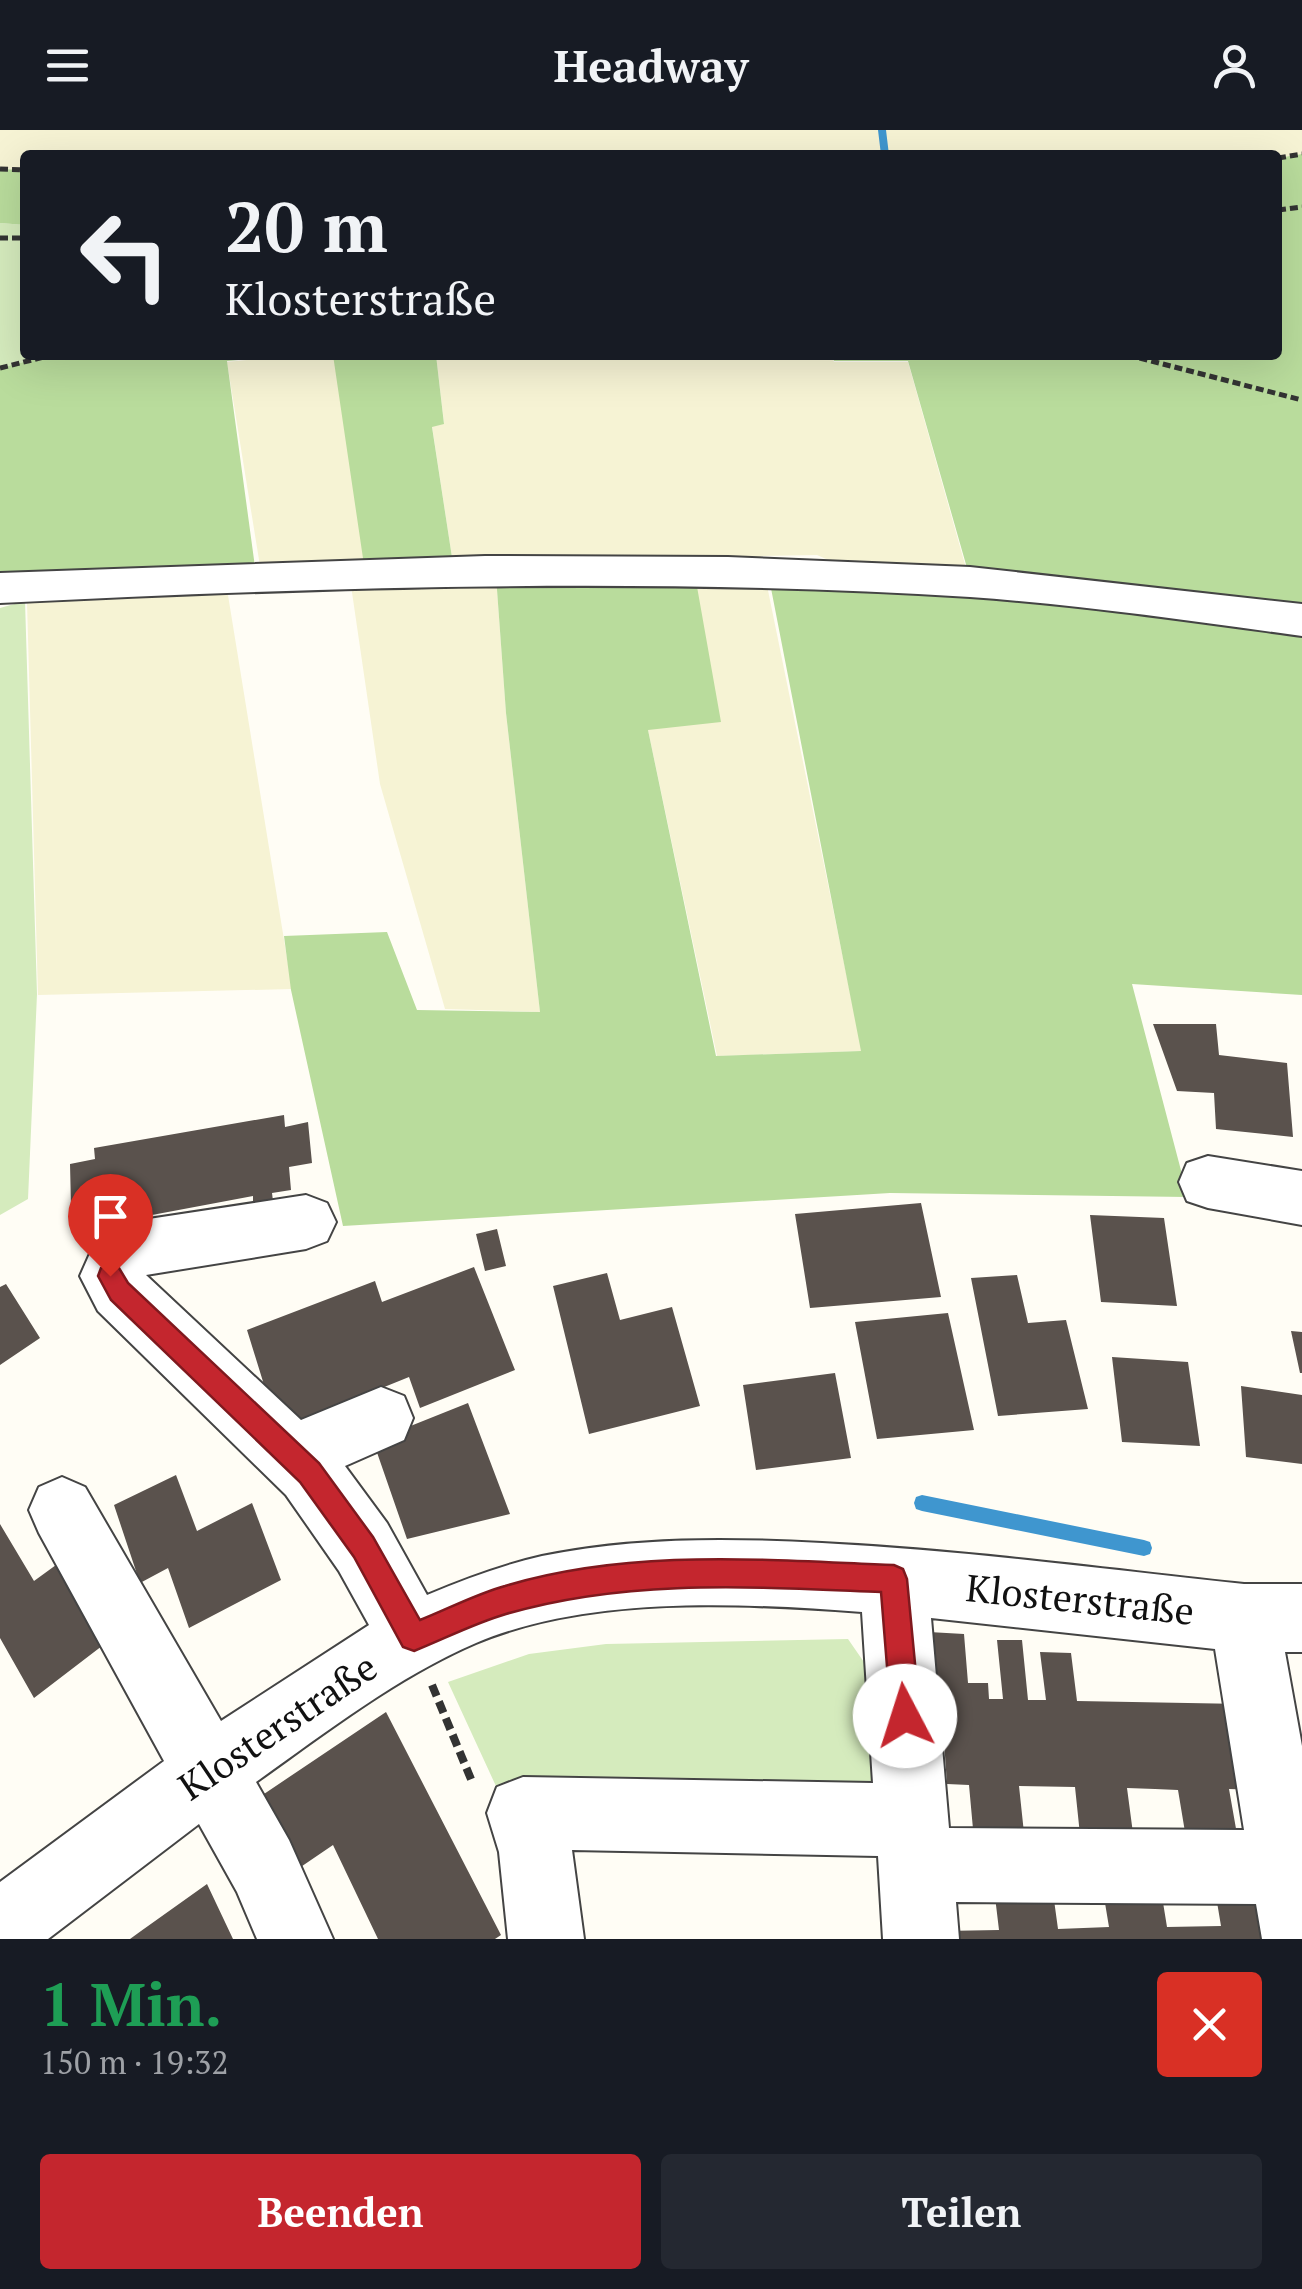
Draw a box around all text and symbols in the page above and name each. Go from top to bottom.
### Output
text: Headway [554,35,748,95]
icon: menu [40,38,95,93]
icon: person [1207,38,1262,93]
text: 20 m [225,179,388,272]
icon: left [60,190,190,320]
text: Klosterstraße [225,268,496,328]
pin [68,1174,153,1277]
icon: arrive [83,1189,138,1244]
street label: Klosterstraße [964,1562,1197,1636]
street label: Klosterstraße [169,1641,386,1811]
position arrow [853,1664,957,1768]
text: 1 Min. [40,1964,222,2043]
button: close [1157,1972,1262,2077]
text: 150 m · 19:32 [40,2041,228,2083]
button: Beenden [40,2154,641,2269]
button: Teilen [661,2154,1262,2269]

